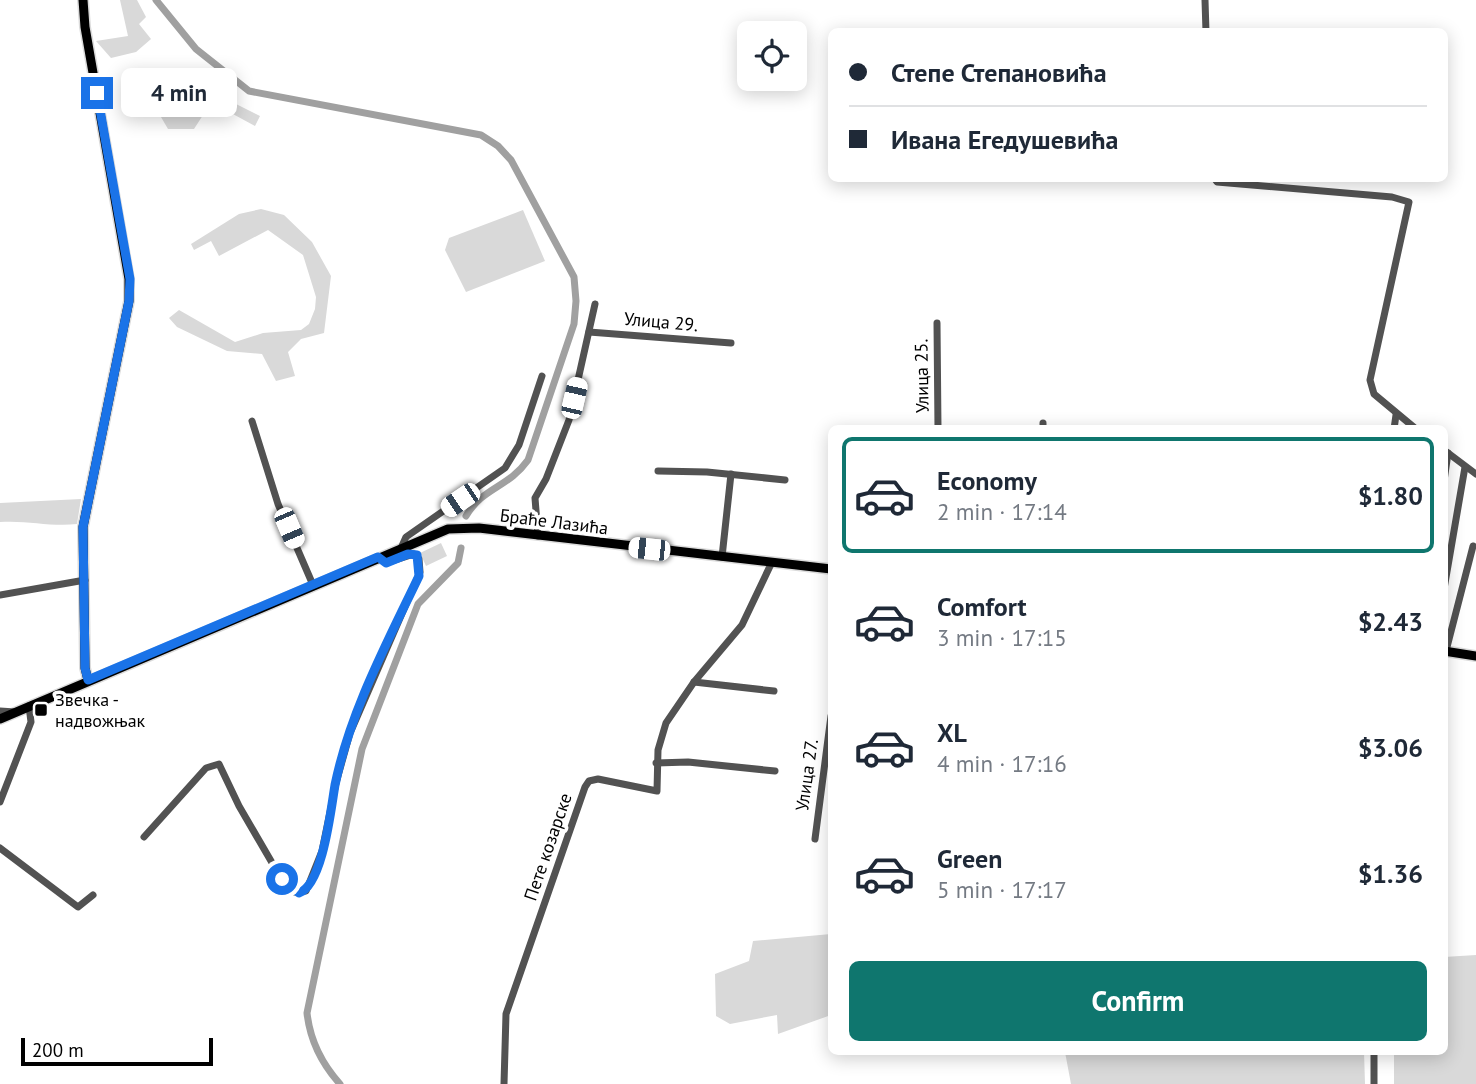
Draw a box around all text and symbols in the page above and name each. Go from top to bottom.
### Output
map controls [737,21,807,91]
button: locate [737,21,807,91]
text: Степе Степановића [891,56,1107,89]
callout: 4 min [122,68,237,118]
route end [81,77,113,109]
text: 4 min [151,78,207,107]
text: Ивана Егедушевића [891,123,1118,156]
street label: Улица 29. [623,307,699,336]
street label: Улица 25. [909,339,934,413]
car [560,375,589,421]
icon: car [853,464,916,527]
text: Economy [937,464,1037,497]
text: $1.80 [1358,479,1423,512]
car [437,480,484,520]
text: 2 min · 17:14 [937,497,1067,526]
street label: Браће Лазића [499,503,610,540]
car [272,505,307,551]
car [628,536,671,562]
icon: car [853,590,916,653]
text: Comfort [937,590,1027,623]
text: $2.43 [1358,605,1423,638]
text: 3 min · 17:15 [937,623,1067,652]
place label: Звечка - надвожњак [55,688,146,732]
marker: Звечка - надвожњак [33,702,49,718]
icon: car [853,716,916,779]
text: XL [937,716,967,749]
text: $3.06 [1358,731,1423,764]
street label: Улица 27. [790,738,823,812]
text: 4 min · 17:16 [937,749,1067,778]
street label: Пете козарске [518,790,577,904]
icon: car [853,842,916,905]
text: Green [937,842,1002,875]
text: $1.36 [1358,857,1423,890]
route start [266,863,298,895]
text: 5 min · 17:17 [937,875,1067,904]
button: Confirm [849,961,1427,1041]
scale bar [21,1035,214,1067]
text: 200 m [32,1038,84,1062]

